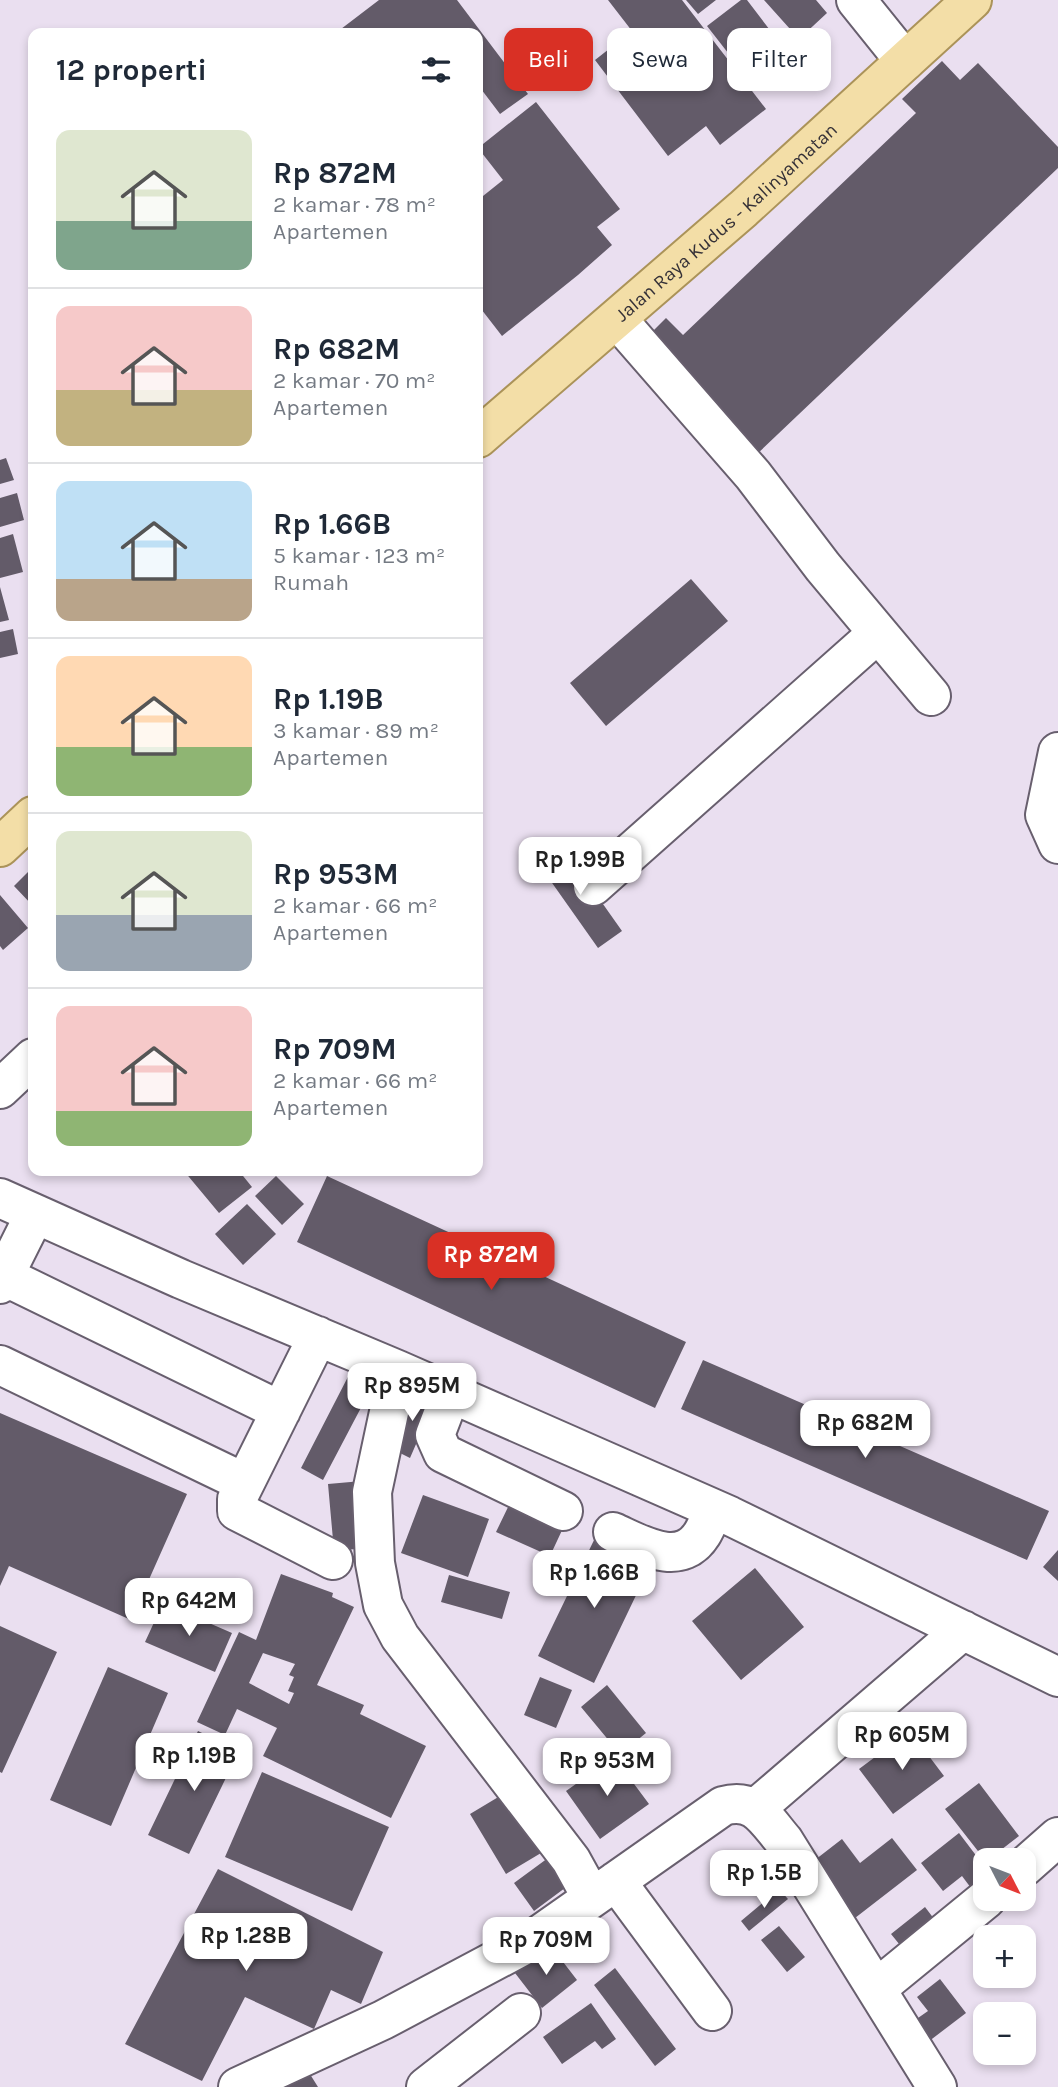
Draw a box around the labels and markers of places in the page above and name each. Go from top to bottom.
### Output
pin: Rp 1.99B [508,838,652,897]
pin: Rp 872M [426,1232,556,1292]
pin: Rp 895M [347,1364,477,1423]
pin: Rp 682M [800,1400,930,1460]
pin: Rp 1.66B [522,1550,666,1610]
pin: Rp 642M [124,1578,254,1638]
pin: Rp 605M [837,1712,967,1772]
pin: Rp 1.19B [122,1734,266,1793]
pin: Rp 953M [542,1738,672,1798]
pin: Rp 1.5B [699,1850,829,1910]
pin: Rp 1.28B [174,1913,318,1973]
pin: Rp 709M [481,1918,611,1977]

